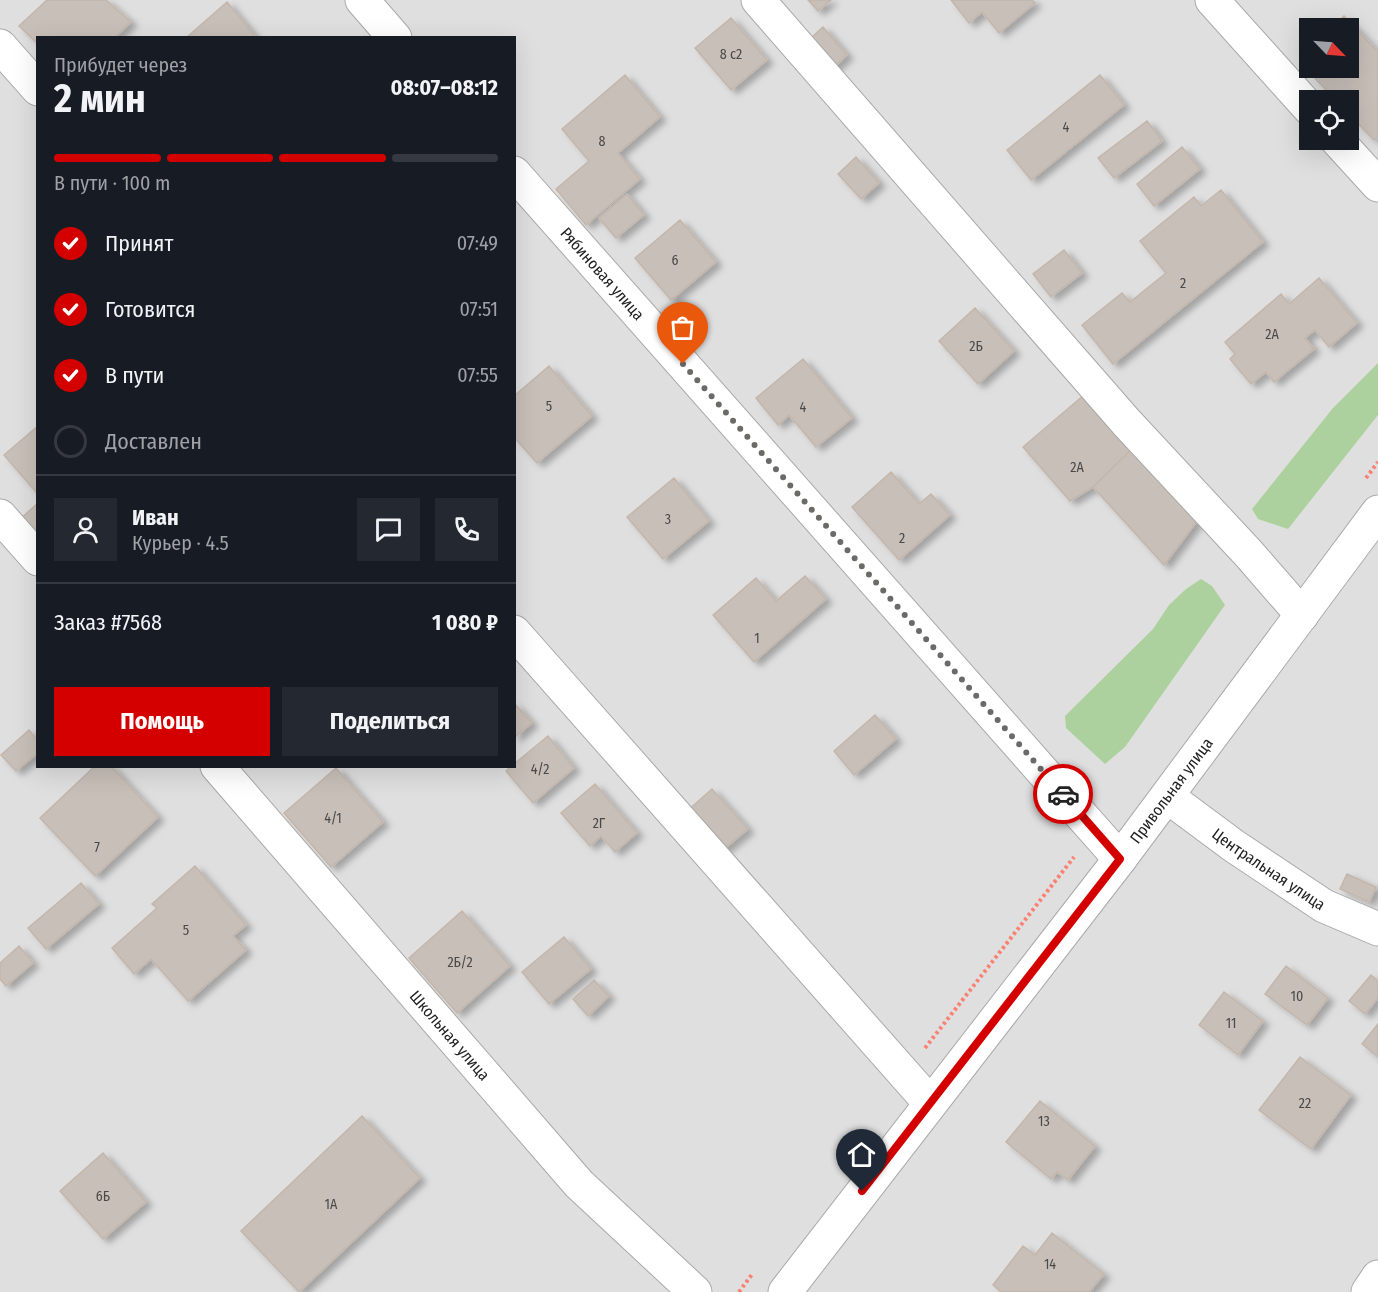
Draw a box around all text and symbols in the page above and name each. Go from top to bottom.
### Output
north arrow [1299,18,1359,78]
map controls [1299,18,1359,150]
house number: 8 с2 [720,46,742,63]
text: Прибудет через [54,53,187,77]
text: 08:07–08:12 [390,74,498,101]
text: 2 мин [54,76,146,122]
button: locate [1299,90,1359,150]
house number: 4 [1063,119,1070,136]
house number: 8 [599,133,606,150]
text: В пути · 100 m [54,171,170,195]
street label: Рябиновая улица [557,223,649,324]
icon: check [54,227,87,260]
text: Принят [105,230,173,257]
text: 07:49 [457,231,498,255]
house number: 6 [672,252,679,269]
house number: 2 [1180,275,1186,292]
icon: check [54,293,87,326]
text: Готовится [105,296,196,323]
text: 07:51 [460,297,498,321]
pin [657,302,708,364]
icon: bag [666,311,699,344]
house number: 2А [1265,326,1279,343]
house number: 2Б [969,338,983,355]
icon: check [54,359,87,392]
text: В пути [105,362,164,389]
text: 07:55 [457,363,498,387]
house number: 5 [546,398,552,415]
house number: 4 [800,399,807,416]
text: Доставлен [105,428,202,455]
house number: 2А [1070,459,1084,476]
button: person [54,498,117,561]
button: chat [357,498,420,561]
button: phone [435,498,498,561]
text: Иван [132,504,179,531]
house number: 3 [665,511,671,528]
house number: 2 [899,530,905,547]
text: Курьер · 4.5 [132,531,229,555]
text: Заказ #7568 [54,609,162,636]
text: 1 080 ₽ [432,609,498,636]
house number: 1 [754,630,760,647]
button: Помощь [54,687,270,756]
button: Поделиться [282,687,498,756]
street label: Привольная улица [1126,734,1217,847]
house number: 4/2 [531,761,549,778]
courier [1033,764,1093,824]
icon: car [1047,778,1080,811]
house number: 4/1 [324,810,342,827]
house number: 2Г [593,815,606,832]
street label: Центральная улица [1209,824,1329,914]
house number: 7 [94,839,100,856]
house number: 5 [183,922,189,939]
house number: 2Б/2 [447,954,473,971]
street label: Школьная улица [406,986,494,1084]
house number: 10 [1291,988,1303,1005]
house number: 11 [1226,1015,1236,1032]
house number: 22 [1299,1095,1311,1112]
house number: 13 [1038,1113,1050,1130]
pin [836,1129,887,1191]
icon: home [845,1138,878,1171]
house number: 6Б [96,1188,110,1205]
house number: 1А [325,1196,338,1213]
house number: 14 [1044,1256,1056,1273]

